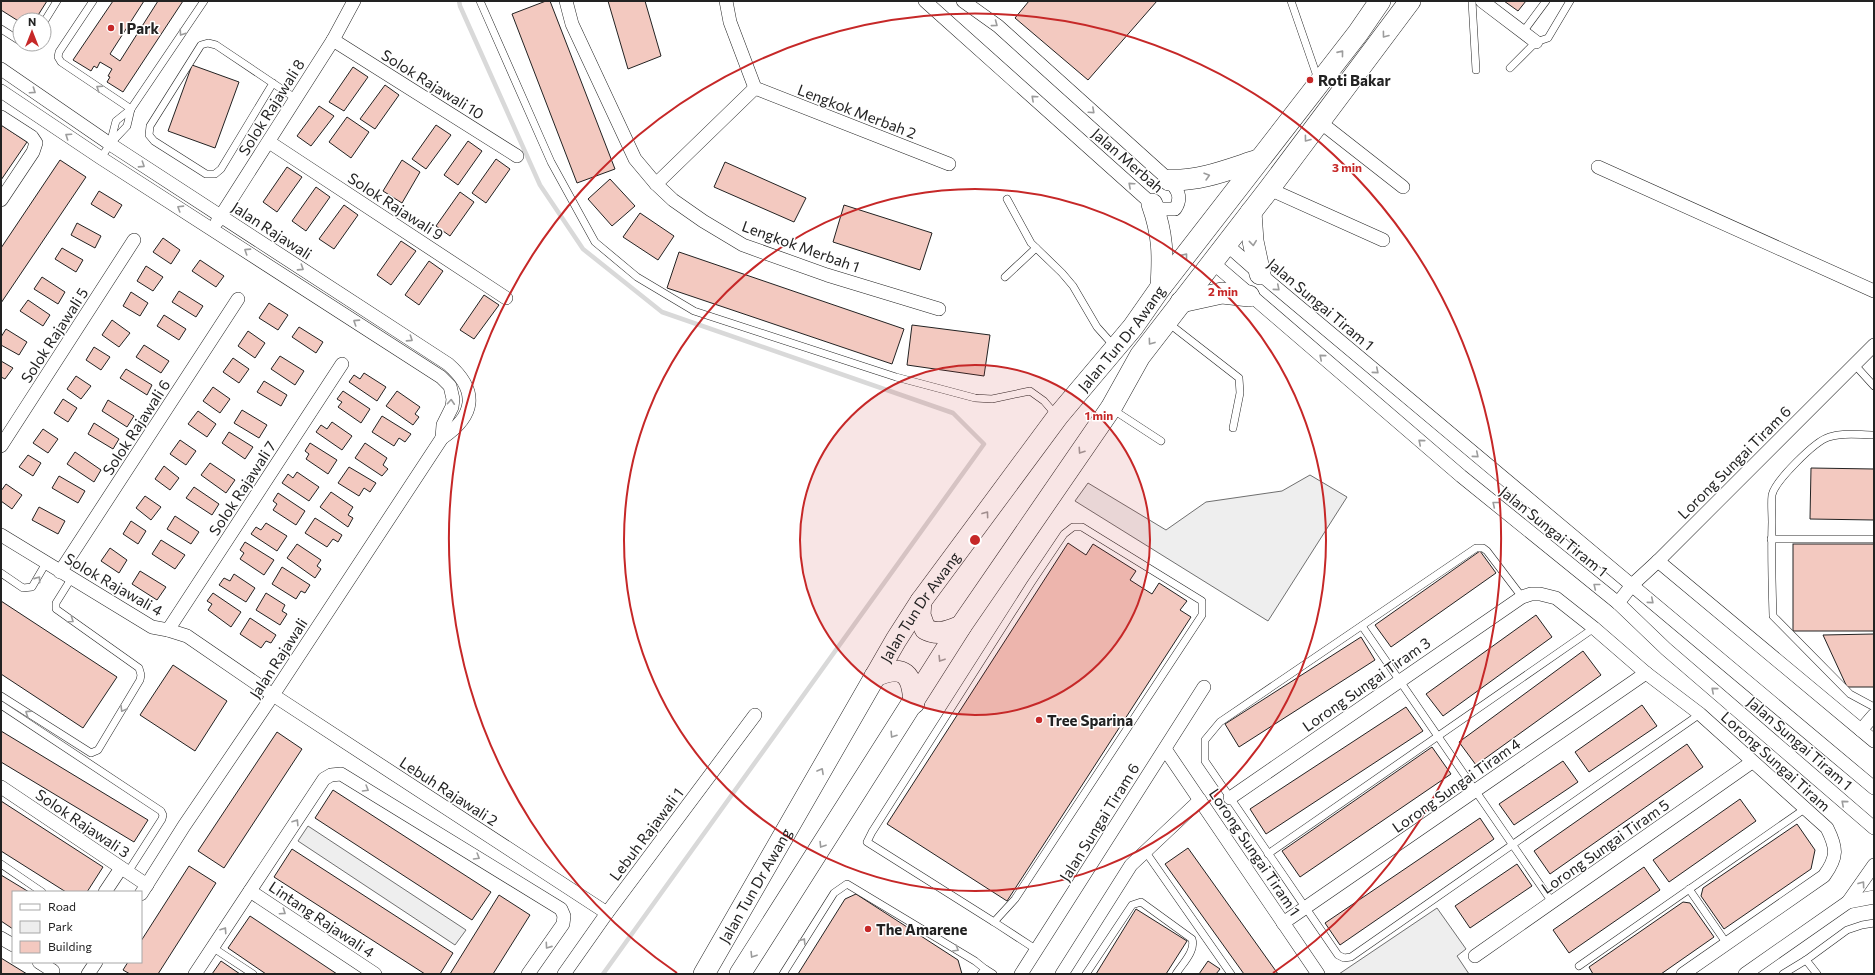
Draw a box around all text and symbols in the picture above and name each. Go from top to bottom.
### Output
north arrow [12,12,52,52]
text: N [28,15,36,28]
place label: I Park [119,19,159,37]
one-way arrow [990,19,997,26]
marker: I Park [106,23,116,33]
one-way arrow [180,29,187,36]
one-way arrow [1382,30,1389,37]
street label: Solok Rajawali 10 [378,45,488,123]
one-way arrow [1337,51,1344,58]
street label: Solok Rajawali 8 [234,55,308,159]
place label: Roti Bakar [1318,71,1391,89]
marker: Roti Bakar [1305,75,1315,85]
street label: Lengkok Merbah 2 [795,80,919,142]
one-way arrow [96,85,103,92]
one-way arrow [29,86,36,94]
one-way arrow [1031,96,1039,103]
one-way arrow [1087,106,1095,113]
street label: Jalan Merbah [1089,124,1167,196]
one-way arrow [65,133,72,141]
one-way arrow [1305,135,1312,142]
one-way arrow [138,160,145,168]
text: 3 min [1332,160,1362,174]
street label: Solok Rajawali 9 [345,168,447,244]
one-way arrow [1204,172,1211,181]
one-way arrow [1128,183,1135,190]
street label: Jalan Rajawali [228,197,316,263]
one-way arrow [177,205,184,213]
street label: Lengkok Merbah 1 [740,216,862,276]
one-way arrow [1249,240,1258,246]
one-way arrow [244,248,251,256]
one-way arrow [1181,253,1188,261]
street label: Jalan Sungai Tiram 1 [1264,254,1378,354]
one-way arrow [297,263,304,271]
street label: Jalan Tun Dr Awang [1074,282,1168,395]
street label: Solok Rajawali 5 [17,284,91,386]
text: 2 min [1208,284,1238,298]
one-way arrow [1272,284,1279,291]
one-way arrow [353,319,360,327]
one-way arrow [406,334,413,342]
one-way arrow [1149,337,1156,344]
one-way arrow [1319,355,1326,362]
one-way arrow [1372,367,1379,374]
street label: Solok Rajawali 6 [98,376,174,478]
one-way arrow [447,398,456,405]
street label: Lorong Sungai Tiram 6 [1674,402,1794,522]
text: 1 min [1085,408,1113,422]
street label: Solok Rajawali 7 [205,437,279,539]
one-way arrow [1418,439,1425,446]
one-way arrow [1078,447,1086,454]
one-way arrow [1472,450,1479,457]
street label: Jalan Sungai Tiram 1 [1497,482,1611,580]
one-way arrow [1493,501,1500,508]
one-way arrow [981,511,988,518]
centre of rings [968,533,982,547]
street label: Jalan Tun Dr Awang [876,548,964,665]
street label: Solok Rajawali 4 [62,549,166,619]
one-way arrow [33,576,40,583]
one-way arrow [1594,583,1601,590]
one-way arrow [1646,597,1654,604]
street label: Jalan Rajawali [245,614,311,702]
one-way arrow [67,615,74,623]
street label: Lorong Sungai Tiram 3 [1299,633,1433,735]
one-way arrow [938,655,945,662]
one-way arrow [1712,688,1719,695]
street label: Jalan Sungai Tiram 1 [1744,693,1856,793]
one-way arrow [120,705,127,712]
street label: Lorong Sungai Tiram [1718,707,1834,815]
one-way arrow [25,711,32,718]
place label: Tree Sparina [1047,711,1133,729]
marker: Tree Sparina [1034,715,1044,725]
one-way arrow [890,731,897,738]
street label: Lorong Sungai Tiram 4 [1388,734,1524,836]
street label: Lebuh Rajawali 2 [397,753,501,829]
street label: Jalan Sungai Tiram 6 [1055,760,1143,884]
one-way arrow [816,768,823,775]
street label: Lebuh Rajawali 1 [605,784,687,884]
street label: Solok Rajawali 3 [32,785,134,861]
one-way arrow [362,785,369,792]
street label: Lorong Sungai Tiram 1 [1206,785,1304,919]
street label: Lorong Sungai Tiram 5 [1538,795,1672,897]
one-way arrow [1842,801,1849,808]
one-way arrow [291,819,299,826]
street label: Jalan Tun Dr Awang [715,825,795,946]
one-way arrow [820,841,827,848]
one-way arrow [473,852,480,859]
street label: Lintang Rajawali 4 [266,877,378,961]
one-way arrow [1857,881,1864,888]
legend [12,891,142,963]
text: Road [48,899,76,913]
one-way arrow [279,908,286,915]
text: Park [48,919,74,933]
place label: The Amarene [876,920,967,938]
marker: The Amarene [863,924,873,934]
one-way arrow [219,927,227,934]
one-way arrow [799,938,806,945]
text: Building [48,939,92,953]
one-way arrow [545,942,553,949]
one-way arrow [952,945,959,952]
one-way arrow [750,950,757,957]

